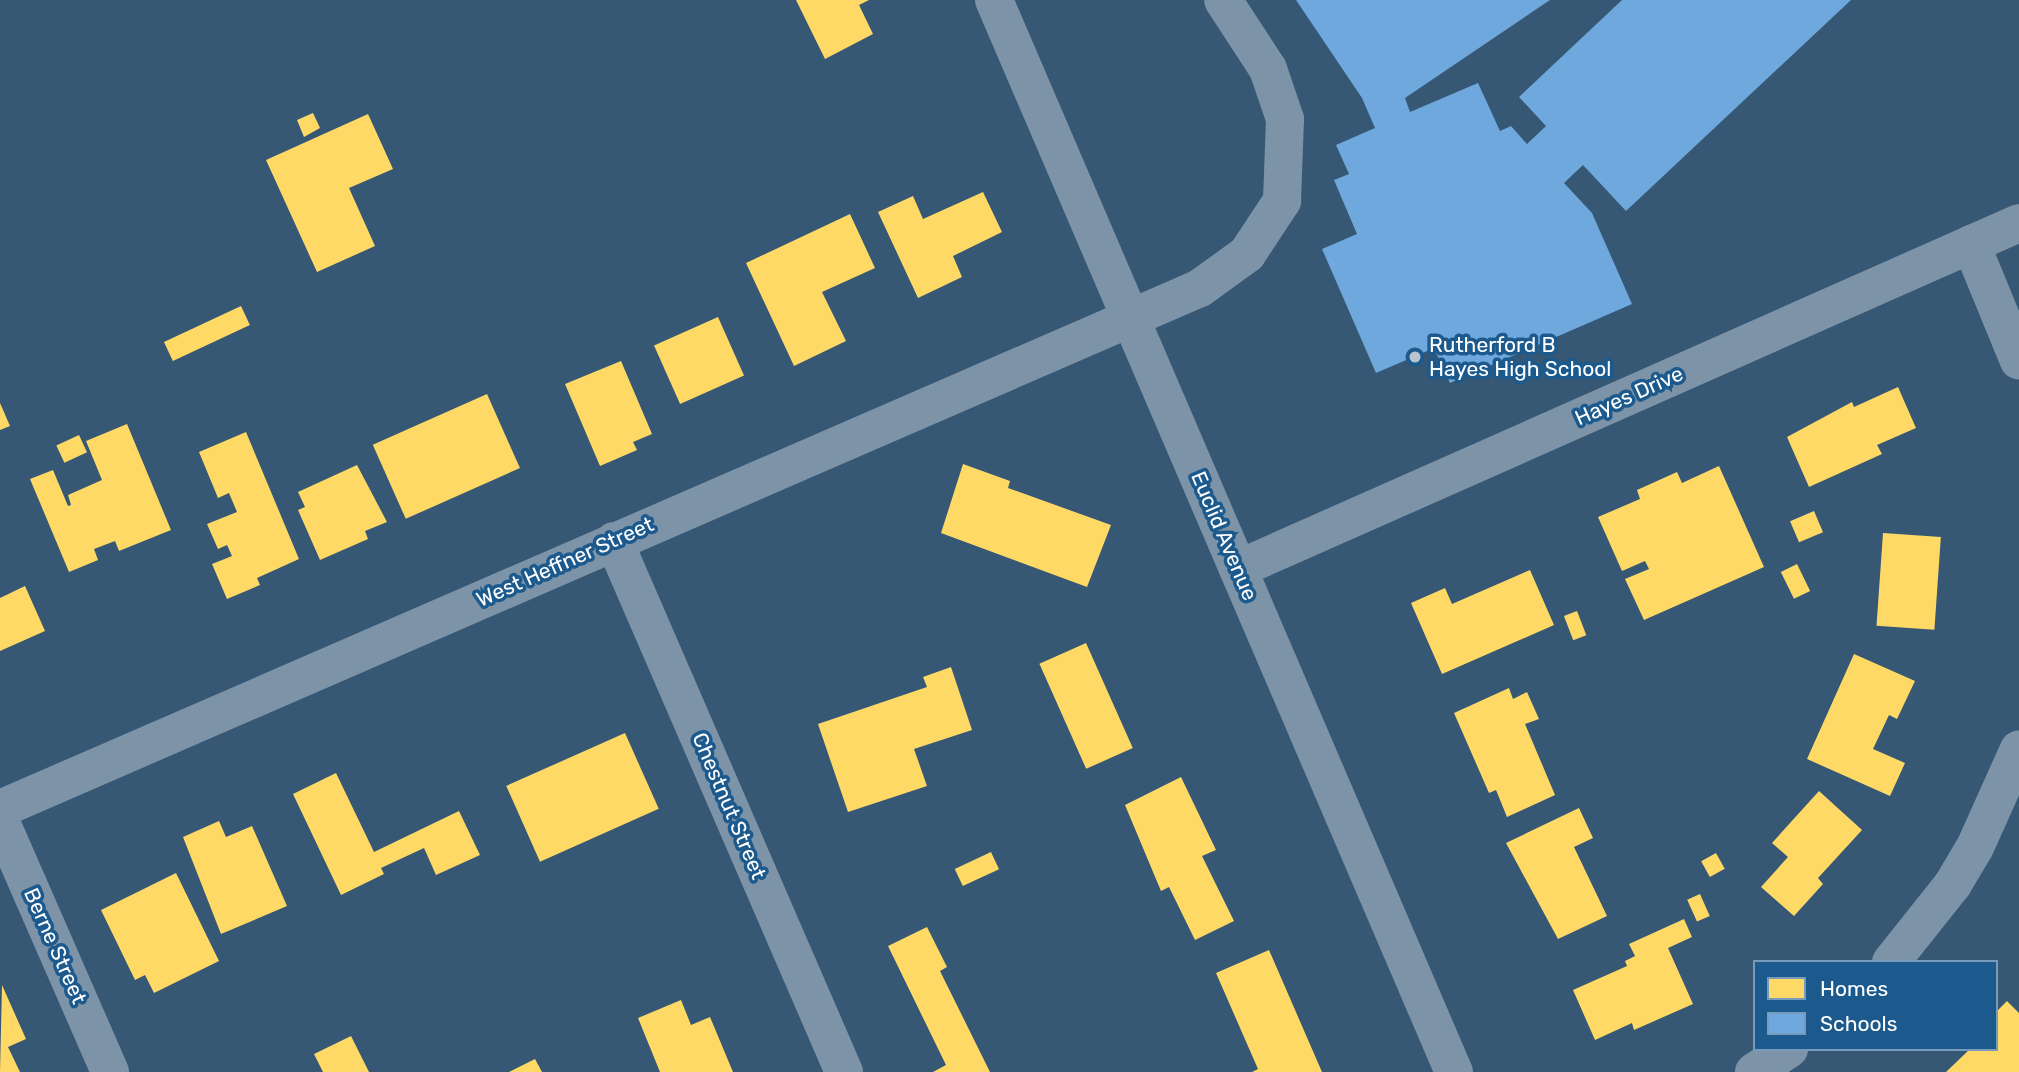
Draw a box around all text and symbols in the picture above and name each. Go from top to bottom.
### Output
place label: Rutherford B Hayes High School [1429,332,1611,382]
marker: Rutherford B Hayes High School [1407,349,1423,365]
street label: Hayes Drive [1571,361,1687,431]
street label: Euclid Avenue [1185,467,1263,605]
street label: West Heffner Street [472,512,658,612]
street label: Chestnut Street [687,729,771,883]
street label: Berne Street [18,884,92,1008]
legend [1753,960,1998,1051]
text: Homes [1820,976,1888,1001]
text: Schools [1820,1011,1897,1036]

